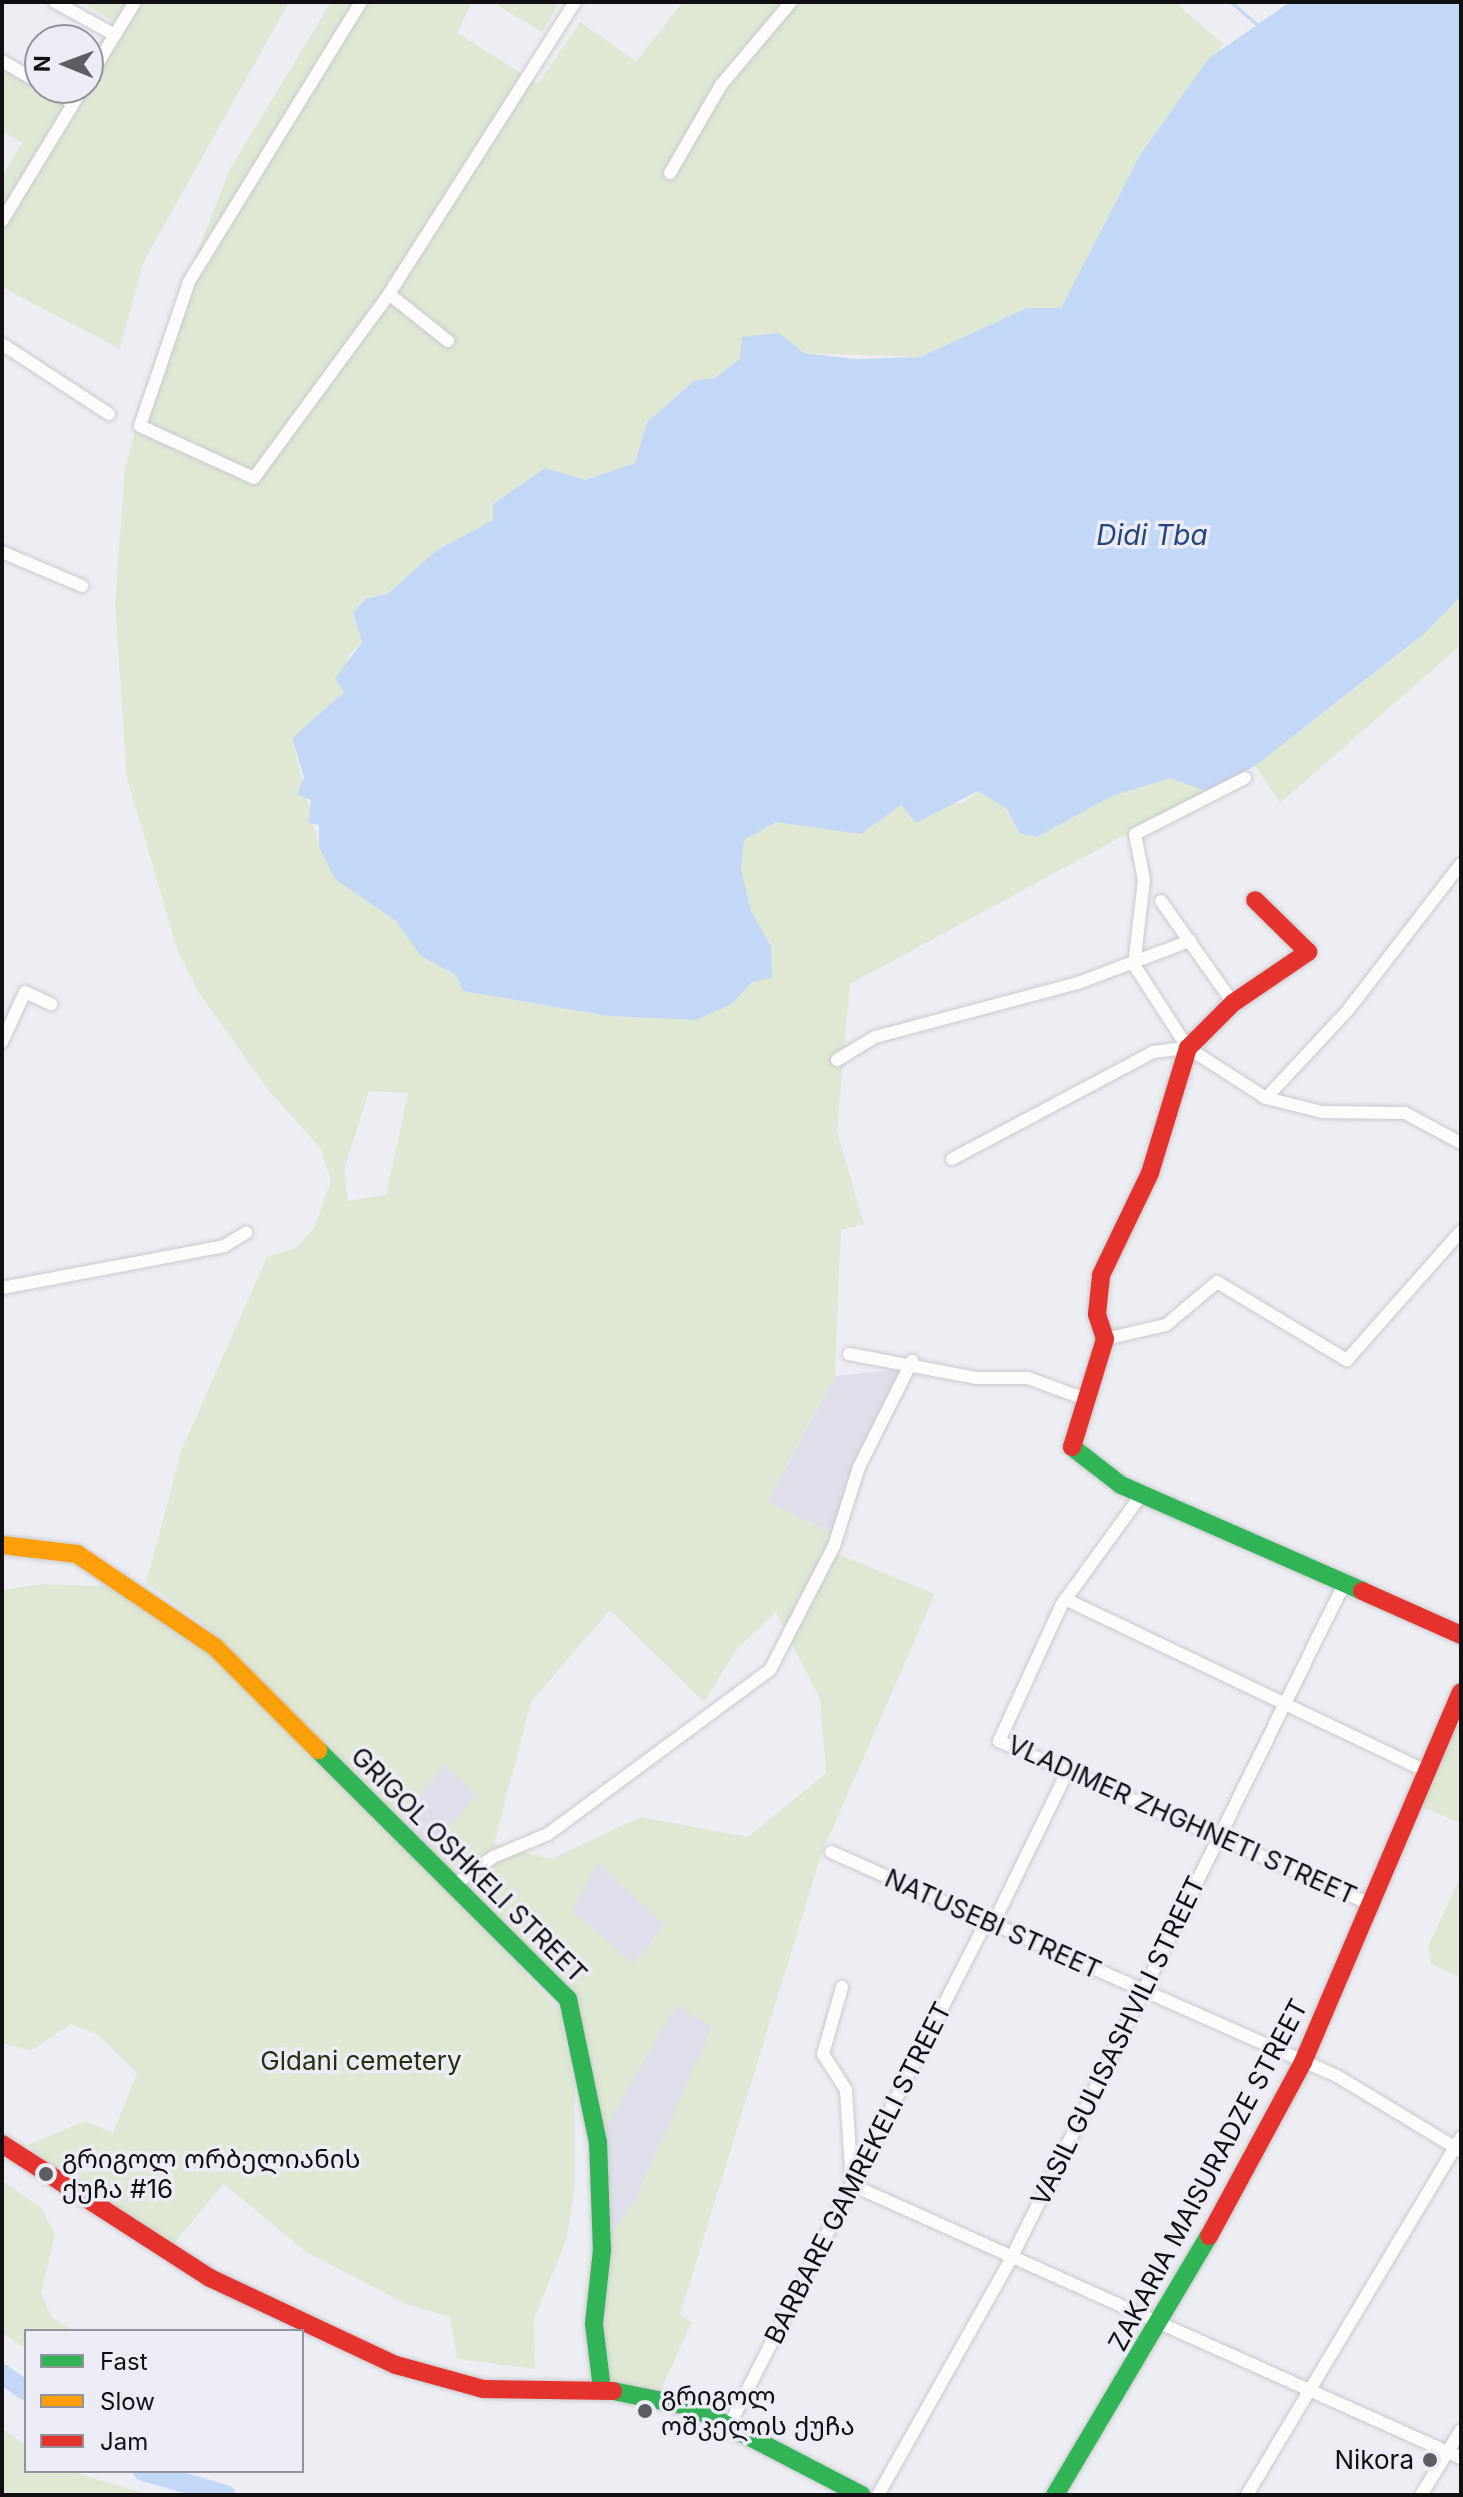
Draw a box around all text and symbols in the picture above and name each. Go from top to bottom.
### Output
north arrow [24,24,104,104]
text: N [29,55,55,72]
water label: Didi Tba [1096,518,1208,552]
street label: VLADIMER ZHGHNETI STREET [1003,1729,1361,1911]
street label: GRIGOL OSHKELI STREET [345,1741,593,1989]
street label: NATUSEBI STREET [880,1862,1106,1986]
street label: VASIL GULISASHVILI STREET [1024,1871,1212,2211]
street label: ZAKARIA MAISURADZE STREET [1102,1994,1314,2356]
street label: BARBARE GAMREKELI STREET [758,1997,958,2349]
park label: Gldani cemetery [260,2045,462,2077]
place label: გრიგოლ ორბელიანის ქუჩა #16 [62,2143,360,2204]
marker: გრიგოლ ორბელიანის ქუჩა #16 [37,2165,55,2183]
legend [24,2329,304,2473]
text: Fast [100,2347,148,2376]
place label: გრიგოლ ოშკელის ქუჩა [661,2380,855,2442]
text: Slow [100,2387,155,2416]
marker: გრიგოლ ოშკელის ქუჩა [636,2402,654,2420]
text: Jam [100,2427,148,2456]
place label: Nikora [1334,2444,1414,2476]
marker: Nikora [1421,2451,1439,2469]

